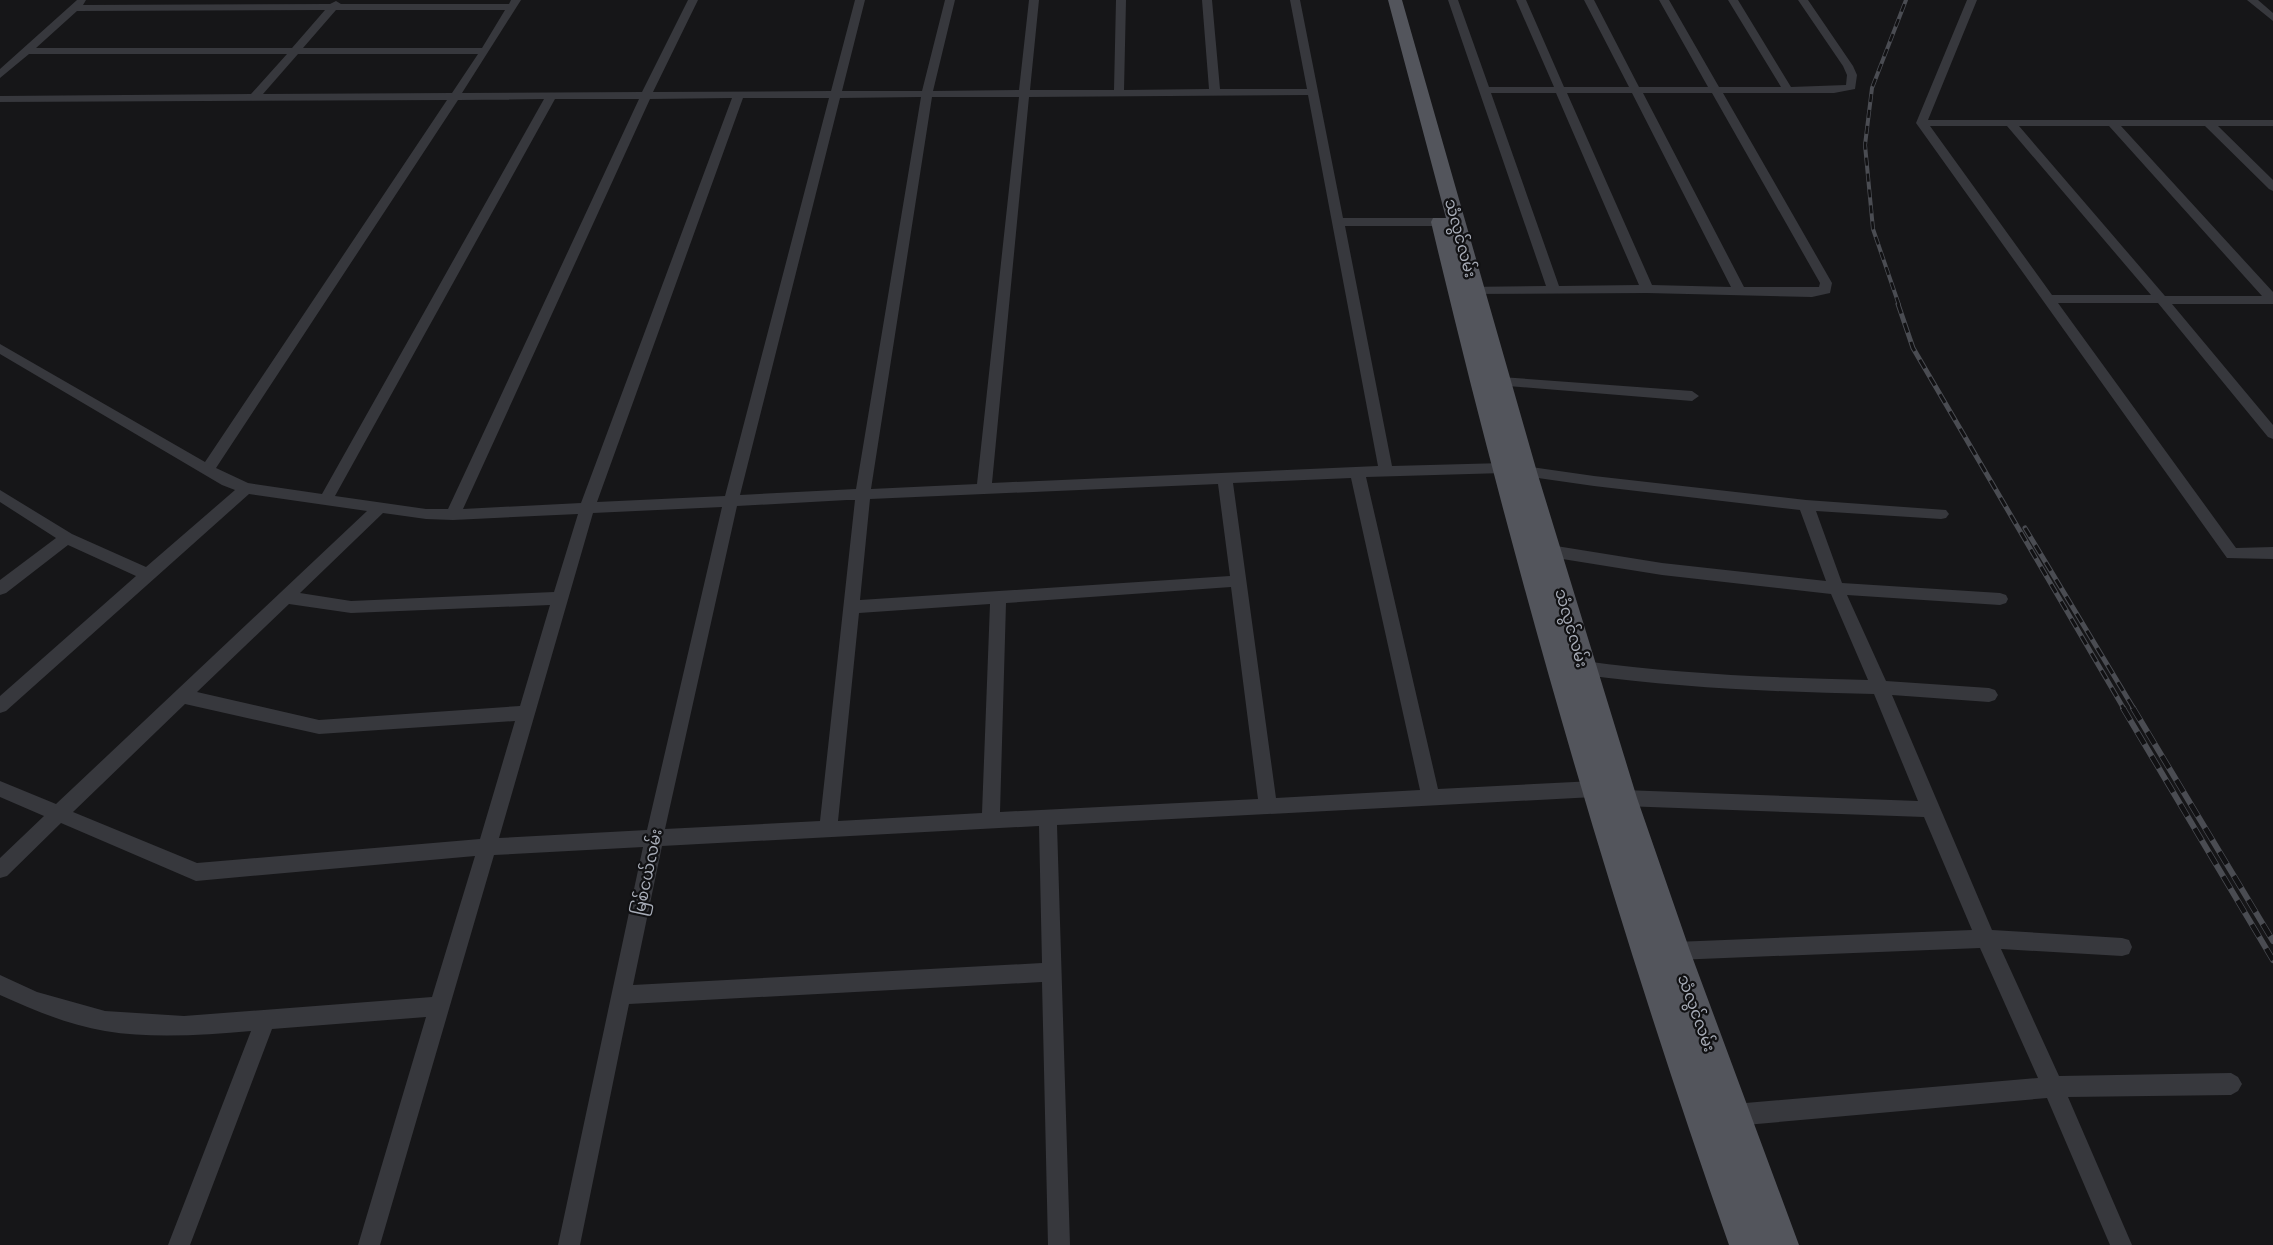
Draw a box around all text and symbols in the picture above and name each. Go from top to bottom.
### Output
street label: သံလွင်လမ်း [1437,196,1482,281]
street label: သံလွင်လမ်း [1547,586,1594,671]
street label: မြစ်ငယ်လမ်း [627,827,670,918]
street label: သံလွင်လမ်း [1670,971,1721,1056]

